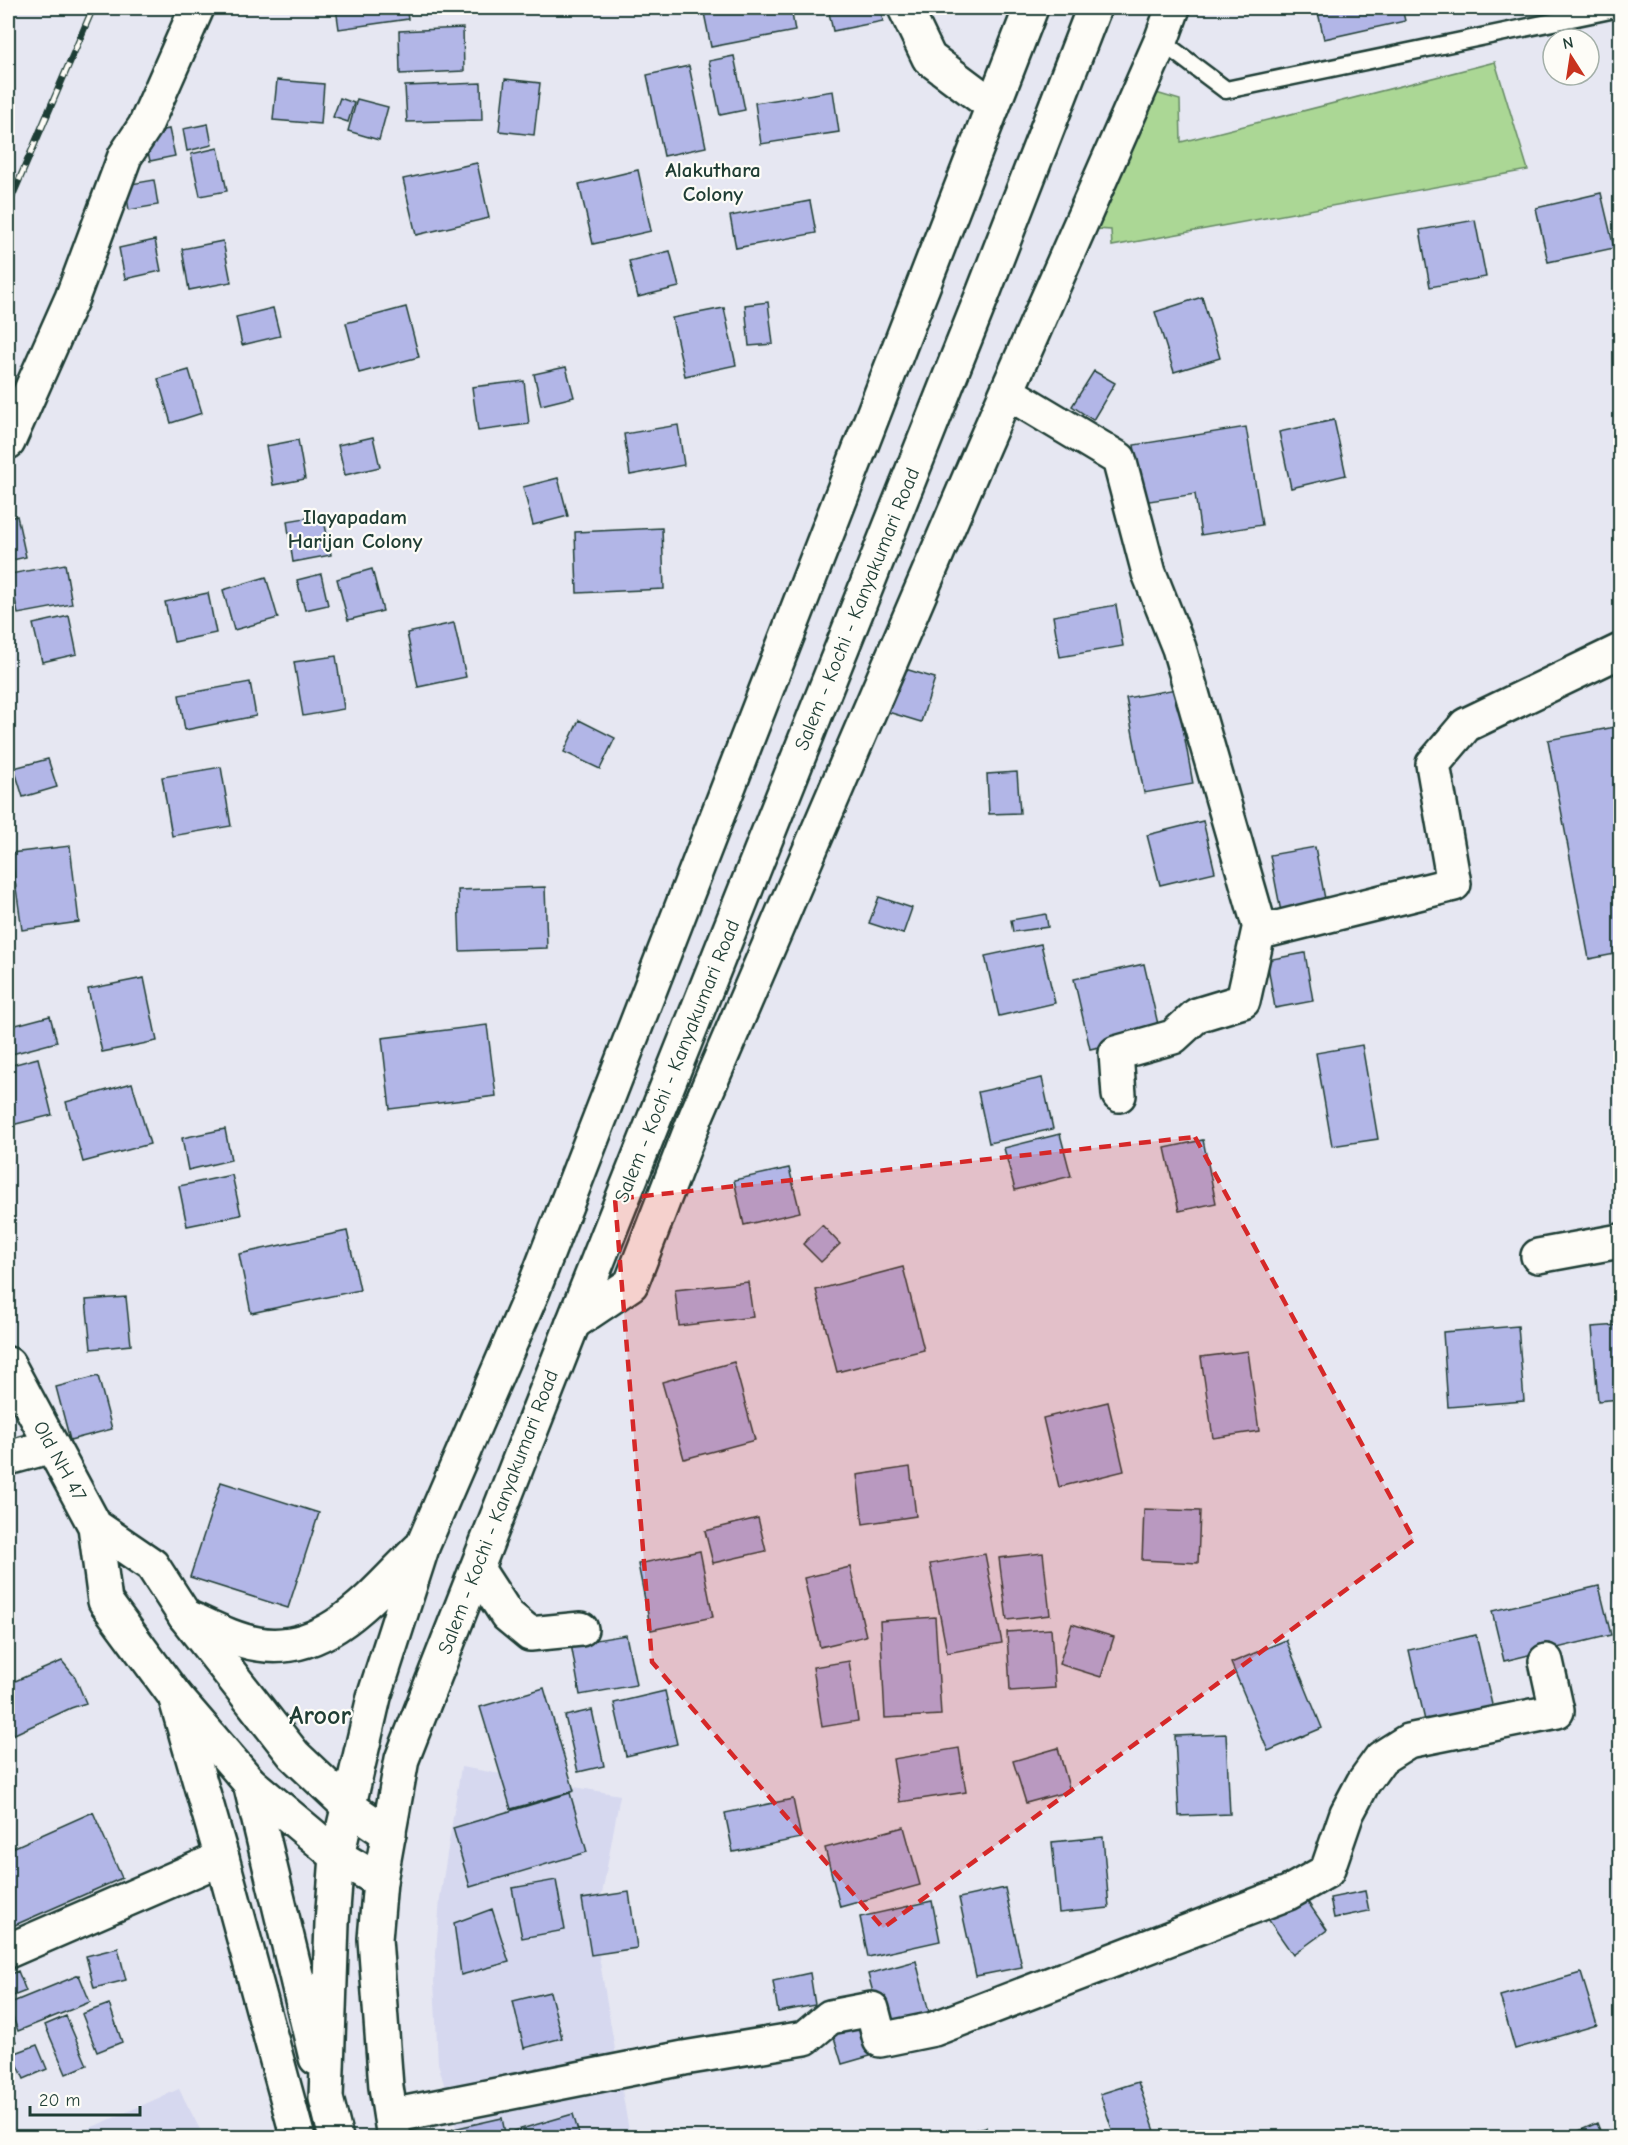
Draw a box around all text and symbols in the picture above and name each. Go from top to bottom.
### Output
north arrow [1541,27,1601,87]
text: N [1561,33,1575,53]
district label: Alakuthara Colony [665,158,761,206]
street label: Salem - Kochi - Kanyakumari Road [790,464,924,754]
district label: Ilayapadam Harijan Colony [288,505,423,553]
street label: Salem - Kochi - Kanyakumari Road [610,916,744,1206]
street label: Salem - Kochi - Kanyakumari Road [433,1367,563,1657]
street label: Old NH 47 [29,1417,92,1506]
district label: Aroor [289,1701,351,1731]
scale bar [30,2079,140,2117]
text: 20 m [39,2090,80,2111]

